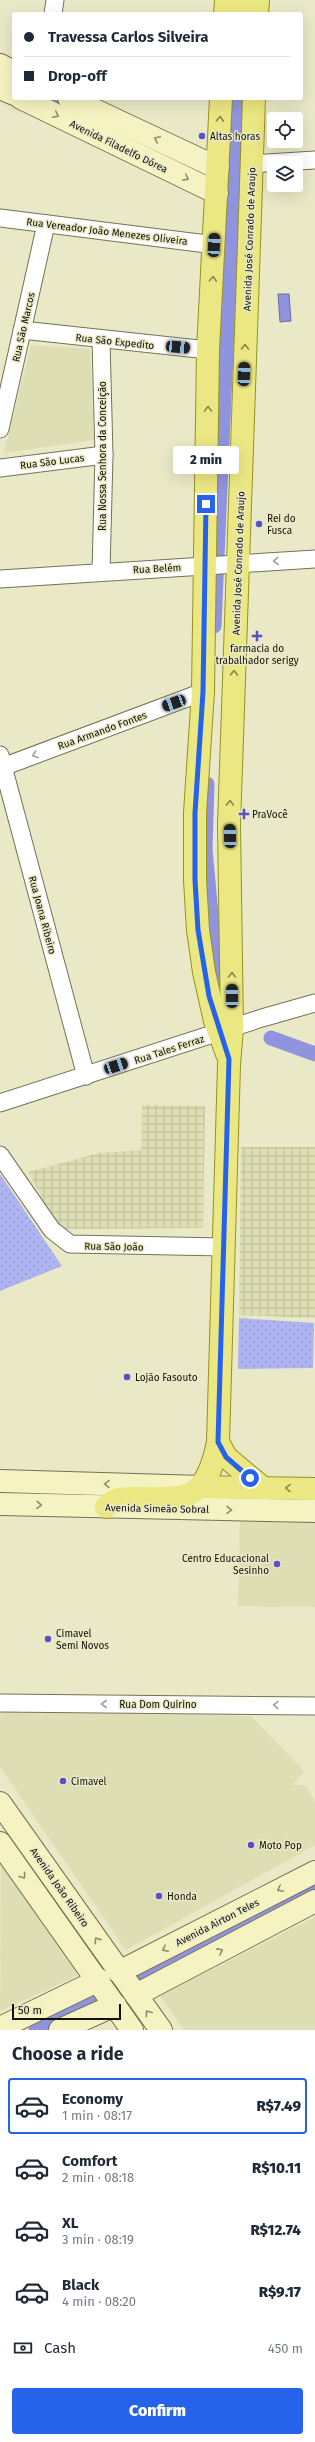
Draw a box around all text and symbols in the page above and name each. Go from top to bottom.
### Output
text: Travessa Carlos Silveira [48,28,209,46]
text: Drop-off [48,67,107,85]
one-way arrow [52,110,60,118]
map controls [267,112,303,192]
button: locate [267,112,303,148]
one-way arrow [216,116,225,122]
street label: Avenida Filadelfo Dórea [68,118,169,176]
marker: Altas horas [197,131,207,141]
place label: Altas horas [210,131,260,143]
one-way arrow [154,136,162,144]
button: layers [267,156,303,192]
street label: Avenida José Conrado de Araujo [241,167,259,311]
one-way arrow [182,173,189,181]
street label: Rua Vereador João Menezes Oliveira [26,216,188,248]
car [207,233,221,257]
one-way arrow [208,276,217,282]
street label: Rua São Marcos [10,291,38,363]
street label: Rua São Expedito [75,332,155,352]
car [166,340,190,354]
one-way arrow [241,344,249,350]
car [238,362,250,386]
street label: Rua Nossa Senhora da Conceição [97,381,109,531]
one-way arrow [204,406,212,412]
callout: 2 min [173,446,239,474]
street label: Rua São Lucas [19,452,85,472]
text: 2 min [190,452,222,467]
street label: Avenida José Conrado de Araujo [230,491,248,635]
route end [197,495,215,513]
place label: Rei do Fusca [267,513,296,537]
marker: Rei do Fusca [254,519,264,529]
one-way arrow [273,557,279,566]
street label: Rua Belém [133,562,182,576]
marker: farmacia do trabalhador serigy [252,631,262,641]
place label: farmacia do trabalhador serigy [215,643,299,667]
one-way arrow [230,670,239,676]
car [161,693,187,713]
street label: Rua Armando Fontes [56,709,149,753]
one-way arrow [32,750,39,758]
one-way arrow [226,800,234,806]
marker: PraVocê [239,809,249,819]
place label: PraVocê [252,809,288,821]
car [224,824,236,848]
street label: Rua Joana Ribeiro [26,875,58,956]
one-way arrow [228,972,236,978]
car [226,984,238,1008]
street label: Rua Tales Ferraz [133,1033,206,1067]
car [103,1057,129,1075]
street label: Rua São João [84,1240,144,1254]
marker: Lojão Fasouto [122,1372,132,1382]
place label: Lojão Fasouto [135,1372,198,1384]
route start [241,1469,259,1487]
one-way arrow [104,1480,110,1488]
one-way arrow [285,1484,291,1492]
one-way arrow [36,1501,42,1509]
street label: Avenida Simeão Sobral [105,1502,209,1516]
one-way arrow [226,1506,232,1514]
place label: Centro Educacional Sesinho [182,1553,269,1577]
marker: Centro Educacional Sesinho [272,1559,282,1569]
place label: Cimavel Semi Novos [56,1628,109,1652]
marker: Cimavel Semi Novos [43,1634,53,1644]
street label: Rua Dom Quirino [119,1699,197,1711]
one-way arrow [101,1700,107,1708]
one-way arrow [273,1701,279,1709]
marker: Cimavel [58,1776,68,1786]
place label: Cimavel [71,1776,107,1788]
marker: Moto Pop [246,1840,256,1850]
place label: Moto Pop [259,1840,302,1852]
street label: Avenida João Ribeiro [27,1846,91,1930]
one-way arrow [19,1871,26,1878]
one-way arrow [277,1884,284,1892]
marker: Honda [154,1891,164,1901]
place label: Honda [167,1891,197,1903]
street label: Avenida Airton Teles [174,1896,261,1949]
one-way arrow [94,1937,102,1944]
one-way arrow [161,1944,169,1951]
one-way arrow [216,1948,223,1956]
scale bar [12,2002,121,2021]
text: 50 m [18,2004,42,2017]
one-way arrow [146,2010,153,2017]
text: Choose a ride [12,2043,124,2065]
icon: car [14,2088,50,2124]
text: Economy [62,2090,123,2108]
text: R$7.49 [256,2097,301,2115]
text: 1 min · 08:17 [62,2108,132,2123]
icon: car [14,2150,50,2186]
text: Comfort [62,2152,118,2170]
text: R$10.11 [252,2159,301,2177]
text: 2 min · 08:18 [62,2170,134,2185]
icon: car [14,2212,50,2248]
text: XL [62,2214,78,2232]
text: R$12.74 [250,2221,301,2239]
text: 3 min · 08:19 [62,2232,134,2247]
icon: car [14,2274,50,2310]
text: Black [62,2276,99,2294]
text: R$9.17 [259,2283,301,2301]
text: 4 min · 08:20 [62,2294,136,2309]
icon: cash [12,2337,34,2359]
text: Cash [44,2339,76,2357]
text: 450 m [268,2341,303,2356]
button: Confirm [12,2388,303,2434]

